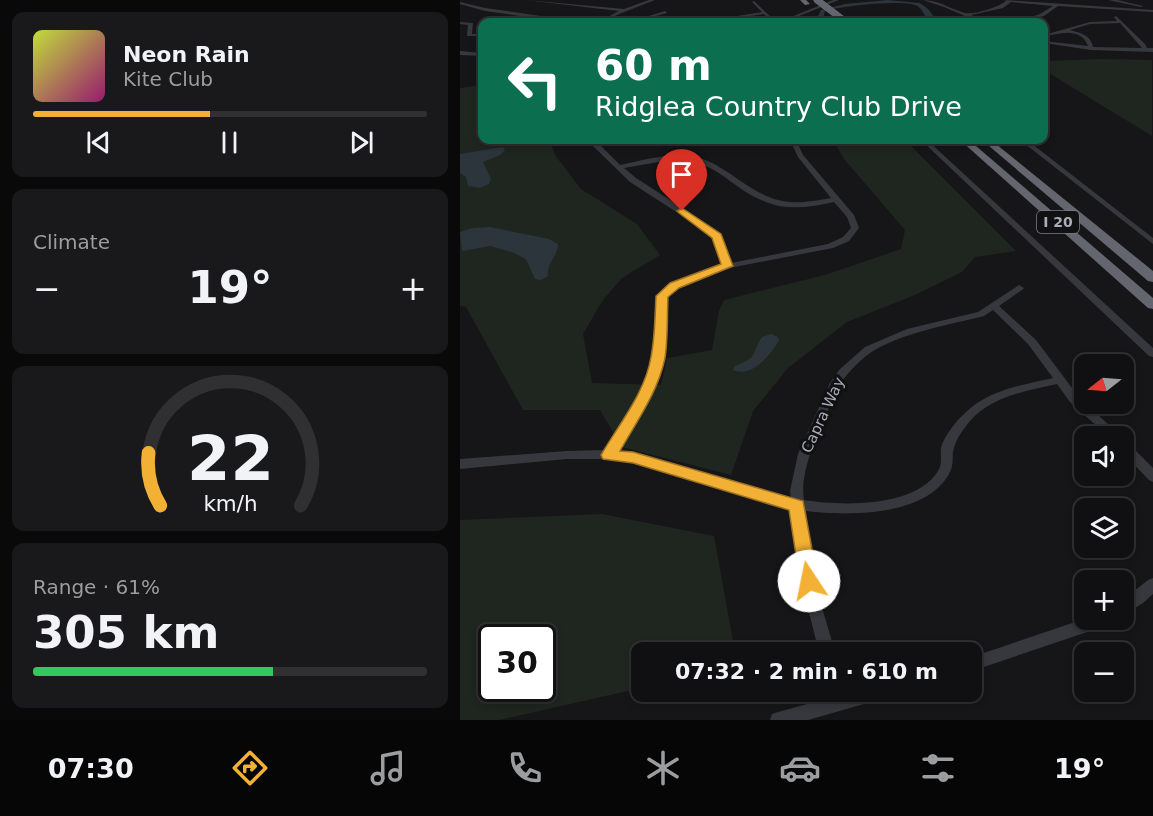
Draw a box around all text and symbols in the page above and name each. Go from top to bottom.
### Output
text: 60 m [595,41,712,90]
text: Neon Rain [123,42,250,67]
icon: left [496,42,574,120]
text: Kite Club [123,67,213,91]
text: Ridglea Country Club Drive [595,91,962,122]
icon: previous [82,126,115,159]
icon: pause [213,126,246,159]
icon: next [345,126,378,159]
pin [656,149,707,211]
icon: arrive [665,158,698,191]
road number: I 20 [1037,211,1079,233]
text: Climate [33,230,110,254]
text: 19° [187,261,273,314]
text: − [33,269,61,308]
text: + [399,269,427,308]
north arrow [1074,354,1134,414]
map controls [1074,354,1134,702]
street label: Capra Way [798,374,848,456]
text: 22 [187,422,273,495]
button: sound [1074,426,1134,486]
text: km/h [203,491,257,516]
button: layers [1074,498,1134,558]
position arrow [777,549,841,613]
button: + [1074,570,1134,630]
text: Range · 61% [33,575,160,599]
text: 305 km [33,606,219,659]
speed limit sign: 30 [478,624,556,702]
button: − [1074,642,1134,702]
text: 07:32 · 2 min · 610 m [675,659,938,684]
icon: directions [229,747,271,789]
icon: music [367,747,409,789]
icon: phone [504,747,546,789]
icon: climate [642,747,684,789]
icon: car [779,747,821,789]
icon: filters [917,747,959,789]
text: 07:30 [48,753,134,784]
text: 19° [1054,753,1105,784]

